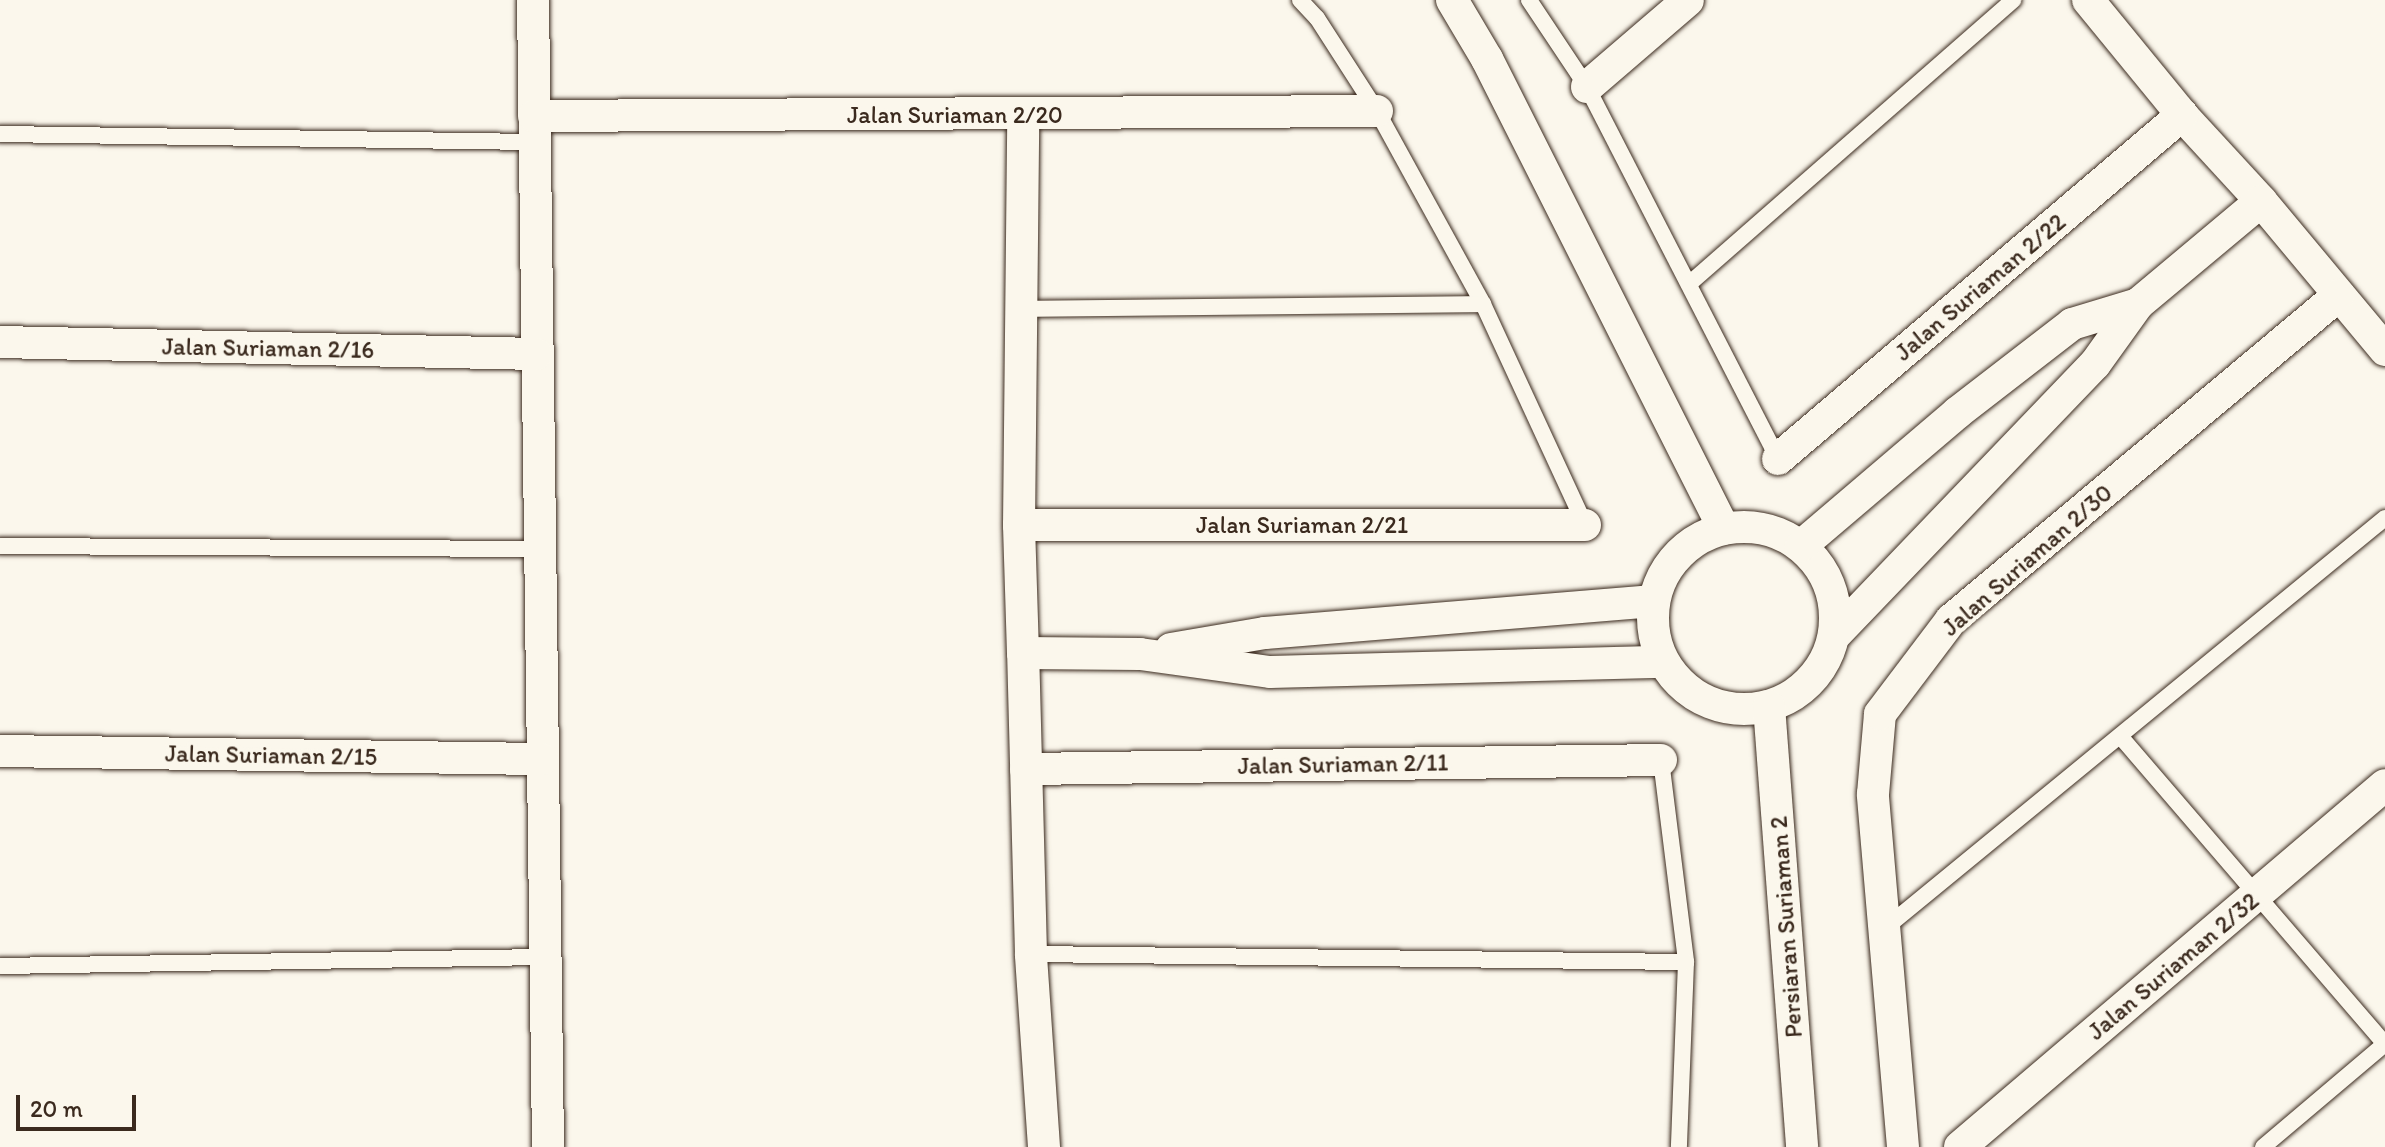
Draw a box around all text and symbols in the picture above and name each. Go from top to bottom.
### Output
street label: Jalan Suriaman 2/20 [847,101,1063,129]
street label: Jalan Suriaman 2/22 [1889,207,2071,367]
street label: Jalan Suriaman 2/16 [161,332,375,364]
street label: Jalan Suriaman 2/30 [1936,478,2118,642]
street label: Jalan Suriaman 2/21 [1196,511,1408,539]
street label: Jalan Suriaman 2/15 [164,739,378,771]
street label: Jalan Suriaman 2/11 [1237,748,1449,780]
street label: Persiaran Suriaman 2 [1764,815,1808,1039]
street label: Jalan Suriaman 2/32 [2082,886,2264,1046]
scale bar [20,1079,140,1129]
text: 20 m [30,1094,83,1123]

